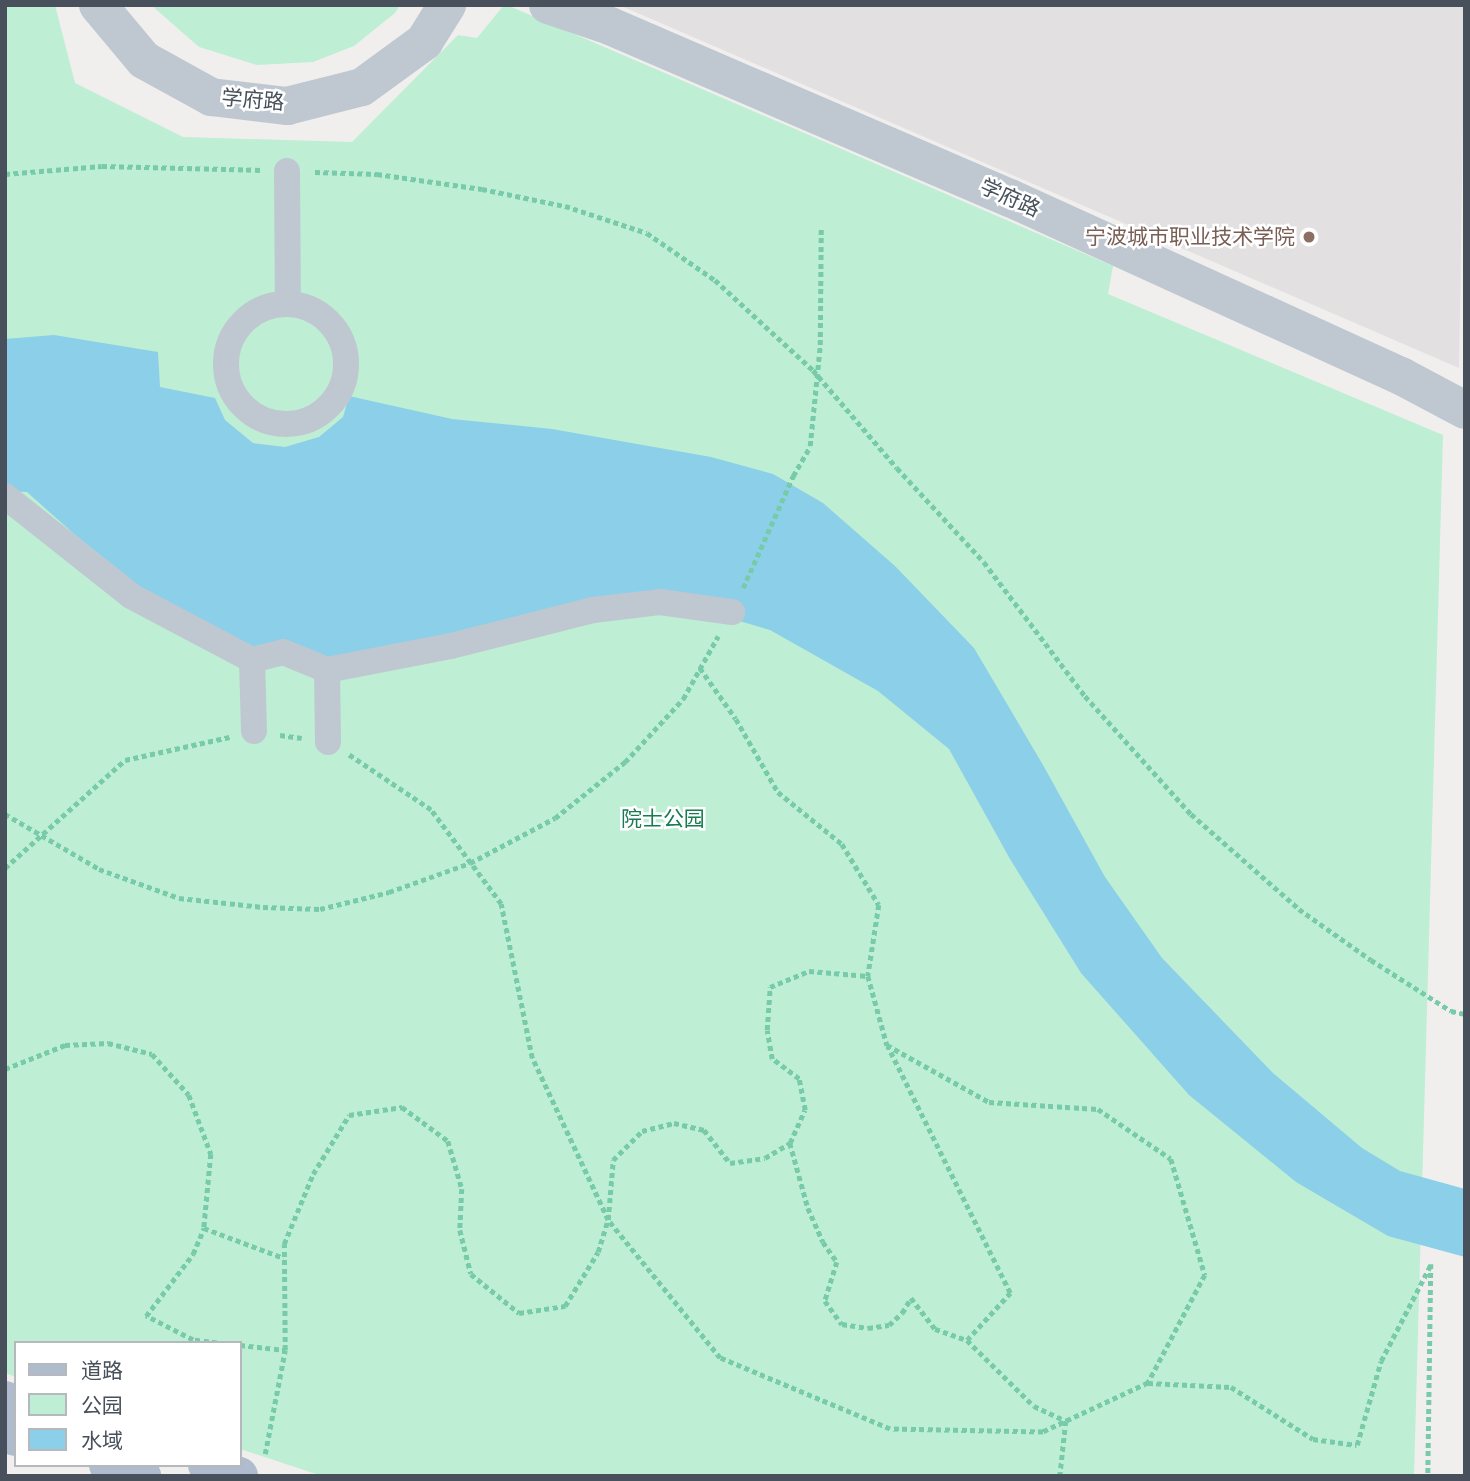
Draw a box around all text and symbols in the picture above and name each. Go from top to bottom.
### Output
street label: 学府路 [221,85,285,115]
street label: 学府路 [976,174,1044,222]
place label: 宁波城市职业技术学院 [1085,224,1295,250]
marker: 宁波城市职业技术学院 [1301,229,1317,245]
park label: 院士公园 [621,806,705,832]
legend [14,1341,242,1467]
text: 道路 [81,1357,123,1385]
text: 公园 [81,1392,123,1420]
text: 水域 [81,1427,123,1455]

